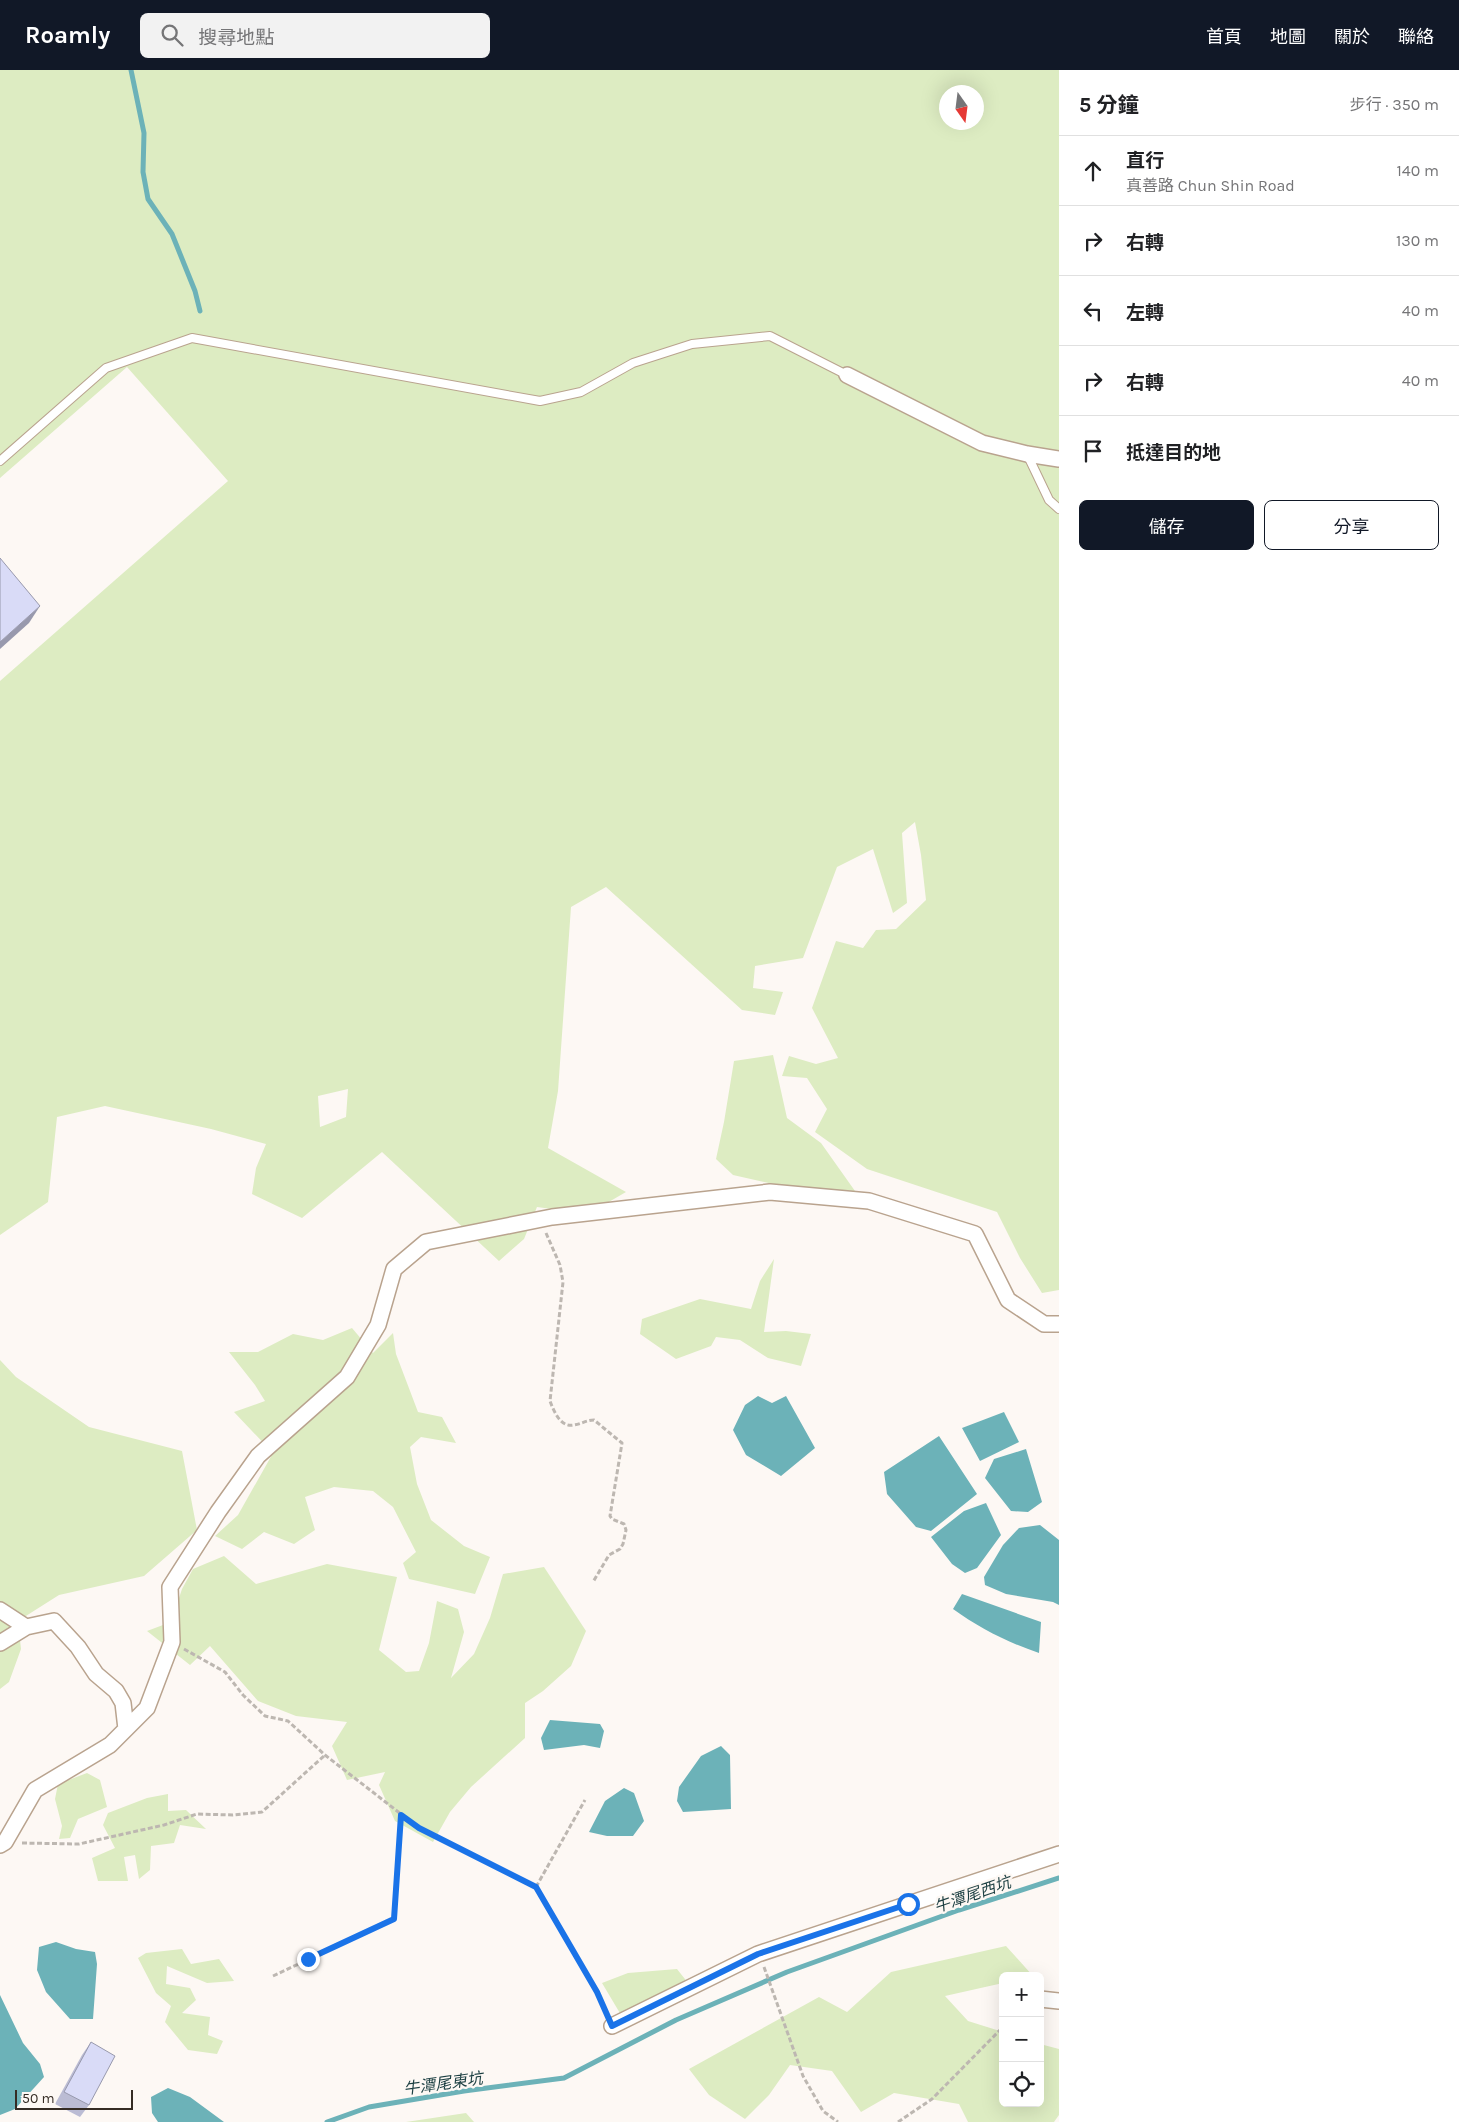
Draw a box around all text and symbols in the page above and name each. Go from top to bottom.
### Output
search box [140,13,490,58]
text: Roamly [25,21,110,49]
icon: search [158,21,186,49]
text: 首頁 [1206,26,1242,48]
text: 地圖 [1270,26,1306,48]
text: 關於 [1334,26,1370,48]
text: 聯絡 [1398,26,1434,48]
text: 搜尋地點 [198,27,274,49]
north arrow [939,85,984,130]
text: 5 分鐘 [1079,93,1139,117]
text: 步行 · 350 m [1350,95,1439,114]
text: 直行 [1126,150,1164,172]
icon: ahead [1079,157,1107,185]
text: 140 m [1397,161,1439,180]
text: 真善路 Chun Shin Road [1126,176,1295,195]
icon: right [1079,227,1107,255]
text: 130 m [1396,231,1439,250]
text: 右轉 [1126,232,1164,254]
icon: left [1079,297,1107,325]
text: 40 m [1402,301,1439,320]
text: 左轉 [1126,302,1164,324]
icon: right [1079,367,1107,395]
text: 40 m [1402,371,1439,390]
text: 右轉 [1126,372,1164,394]
icon: arrive [1079,437,1107,465]
text: 抵達目的地 [1126,442,1221,464]
button: 儲存 [1079,500,1254,550]
button: 分享 [1264,500,1439,550]
water label: 牛潭尾西坑 [931,1872,1015,1916]
route start [897,1893,920,1916]
route end [297,1948,320,1971]
map controls [999,1972,1044,2107]
button: + [999,1972,1044,2017]
button: − [999,2017,1044,2062]
button: locate [999,2062,1044,2107]
water label: 牛潭尾東坑 [402,2068,486,2098]
scale bar [15,2087,132,2110]
text: 50 m [22,2090,55,2107]

